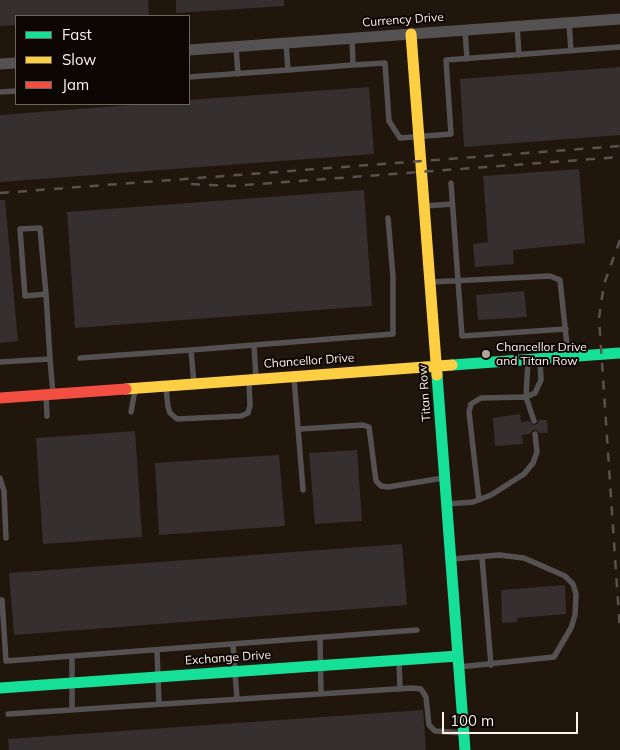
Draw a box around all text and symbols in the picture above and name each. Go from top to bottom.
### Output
street label: Currency Drive [362,10,444,30]
legend [15,15,190,105]
text: Fast [62,25,92,44]
text: Slow [62,50,96,69]
text: Jam [62,75,89,94]
place label: Chancellor Drive and Titan Row [496,340,587,368]
marker: Chancellor Drive and Titan Row [480,348,492,360]
street label: Chancellor Drive [263,351,355,371]
street label: Titan Row [416,364,434,422]
street label: Exchange Drive [184,648,272,668]
scale bar [445,702,581,734]
text: 100 m [450,711,494,730]

